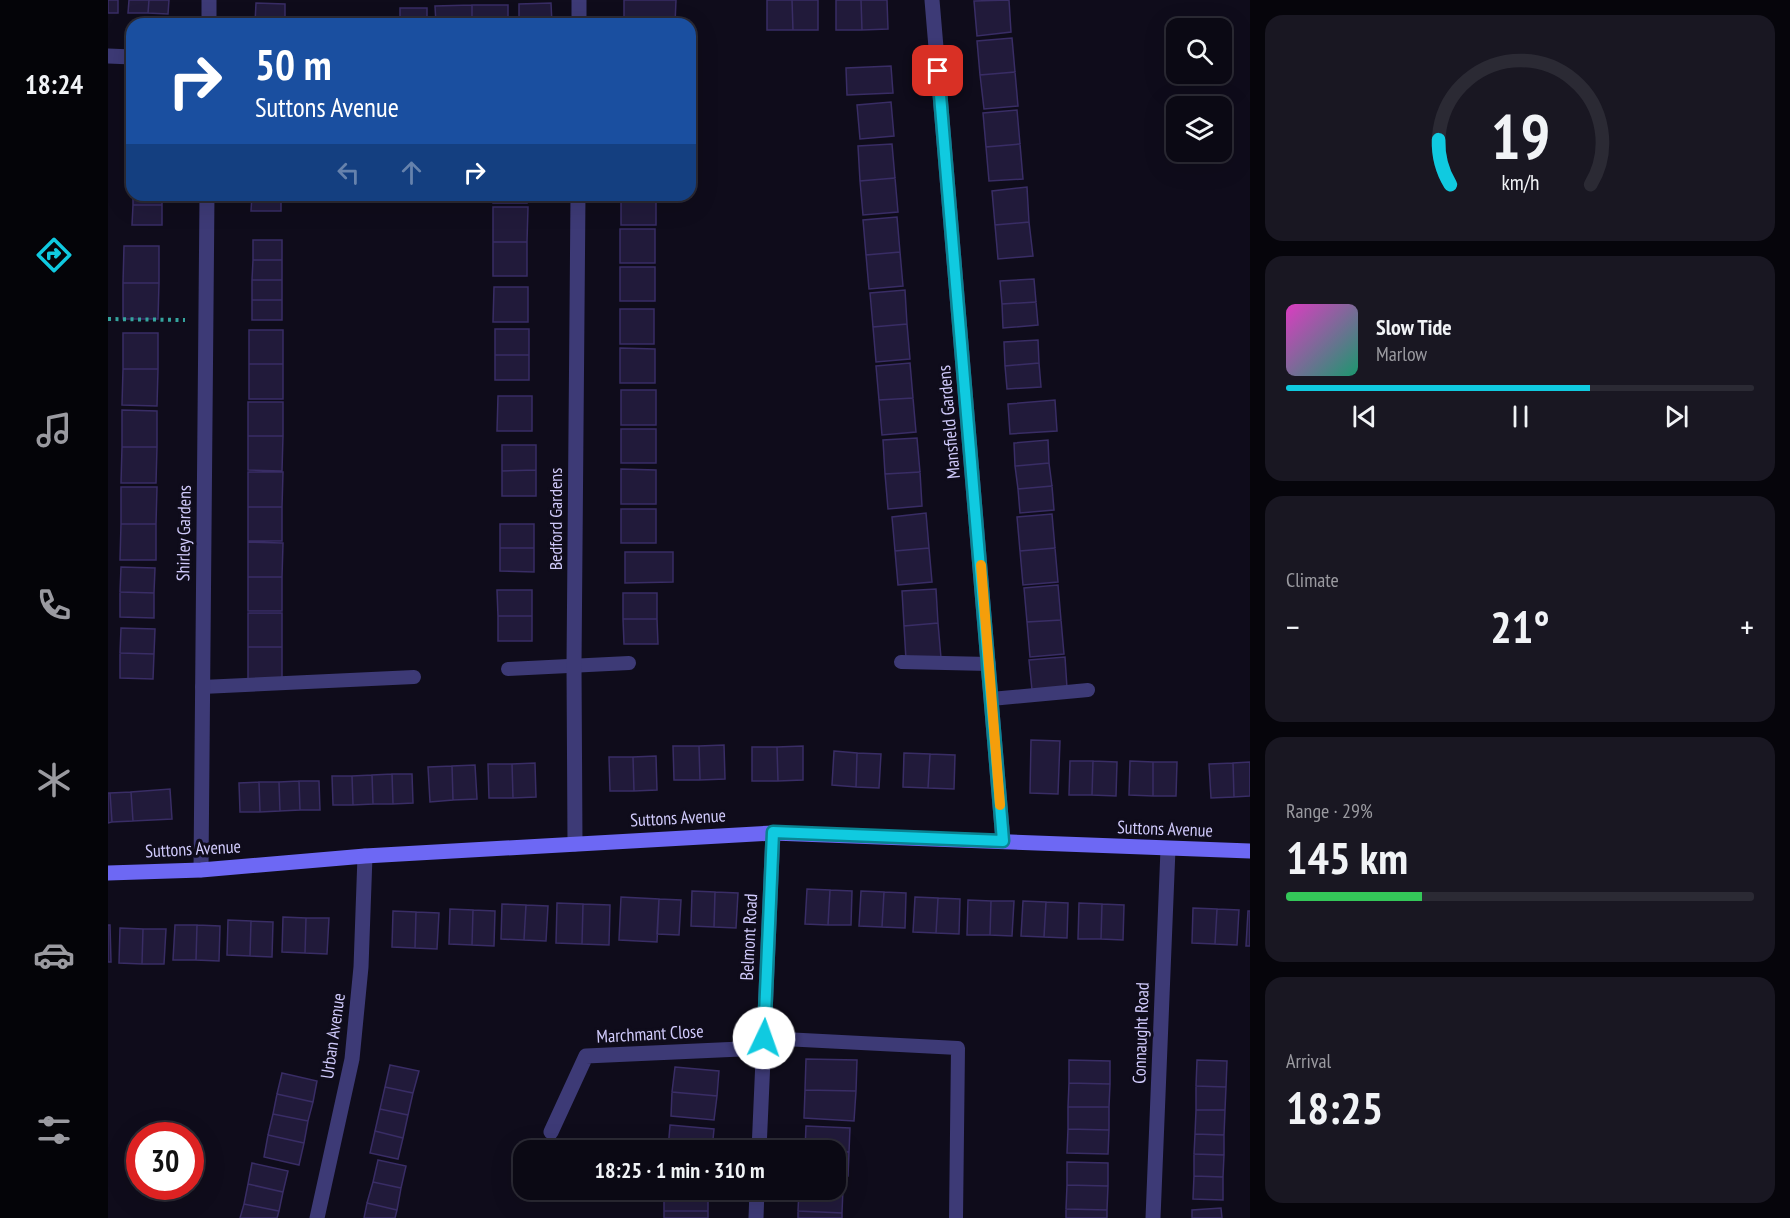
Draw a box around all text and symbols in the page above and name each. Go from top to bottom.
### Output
map controls [1166,18,1232,162]
button: search [1166,18,1232,84]
text: 50 m [255,37,332,92]
icon: right [156,42,234,120]
pin [912,45,963,96]
icon: arrive [921,54,954,87]
text: 18:24 [25,67,83,101]
text: Suttons Avenue [255,90,399,124]
text: 19 [1490,95,1550,176]
button: layers [1166,96,1232,162]
icon: left [332,156,365,189]
icon: ahead [395,156,428,189]
icon: right [458,156,491,189]
text: km/h [1501,168,1539,196]
icon: directions [33,234,75,276]
text: Slow Tide [1376,313,1452,341]
text: Marlow [1376,341,1427,367]
street label: Mansfield Gardens [932,364,965,480]
icon: previous [1348,400,1381,433]
icon: pause [1504,400,1537,433]
icon: next [1660,400,1693,433]
icon: music [33,409,75,451]
street label: Bedford Gardens [544,468,567,570]
street label: Shirley Gardens [171,485,196,581]
text: Climate [1286,567,1339,593]
icon: phone [33,584,75,626]
text: 21° [1490,597,1550,655]
text: − [1286,605,1300,648]
text: + [1740,605,1754,648]
icon: climate [33,759,75,801]
text: Range · 29% [1286,798,1373,824]
street label: Suttons Avenue [629,804,726,831]
street label: Suttons Avenue [1117,815,1213,842]
text: 145 km [1286,828,1408,886]
street label: Suttons Avenue [144,835,241,862]
street label: Belmont Road [735,893,762,981]
icon: car [33,934,75,976]
street label: Connaught Road [1127,982,1154,1084]
street label: Urban Avenue [315,992,350,1080]
position arrow [732,1006,796,1070]
street label: Marchmant Close [596,1019,704,1048]
text: Arrival [1286,1048,1331,1074]
text: 18:25 [1286,1078,1383,1136]
icon: filters [33,1109,75,1151]
speed limit sign: 30 [126,1122,204,1200]
text: 18:25 · 1 min · 310 m [594,1156,765,1184]

